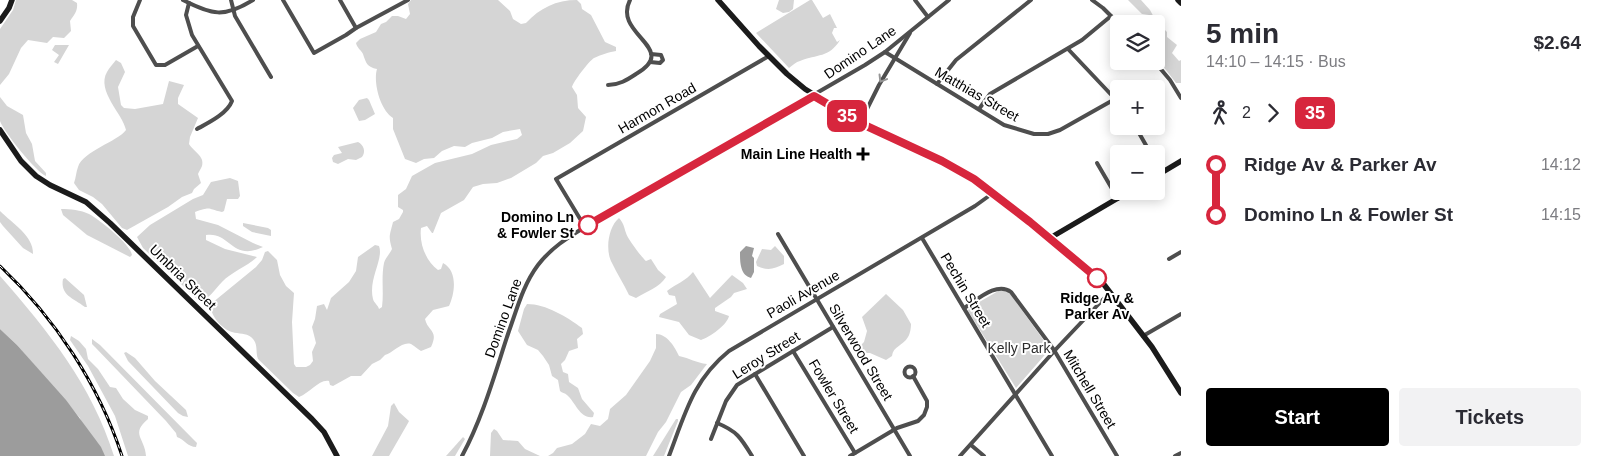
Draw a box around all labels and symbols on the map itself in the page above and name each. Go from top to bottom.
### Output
street label: Domino Lane [821,22,899,82]
street label: Matthias Street [932,64,1022,125]
one-way arrow [879,73,889,82]
street label: Harmon Road [615,79,699,137]
line badge: 35 [824,100,870,132]
place label: Main Line Health [741,146,852,162]
marker: Main Line Health [856,147,870,161]
place label: Domino Ln & Fowler St [497,209,574,241]
marker: Domino Ln & Fowler St [578,215,598,235]
street label: Umbria Street [146,241,220,313]
street label: Pechin Street [937,250,995,330]
street label: Paoli Avenue [764,267,842,321]
marker: Ridge Av & Parker Av [1087,268,1107,288]
street label: Domino Lane [481,276,525,360]
place label: Ridge Av & Parker Av [1060,290,1134,322]
street label: Silverwood Street [826,301,896,403]
street label: Leroy Street [729,328,803,382]
park label: Kelly Park [987,340,1052,356]
street label: Mitchell Street [1060,347,1120,431]
street label: Fowler Street [806,356,862,436]

